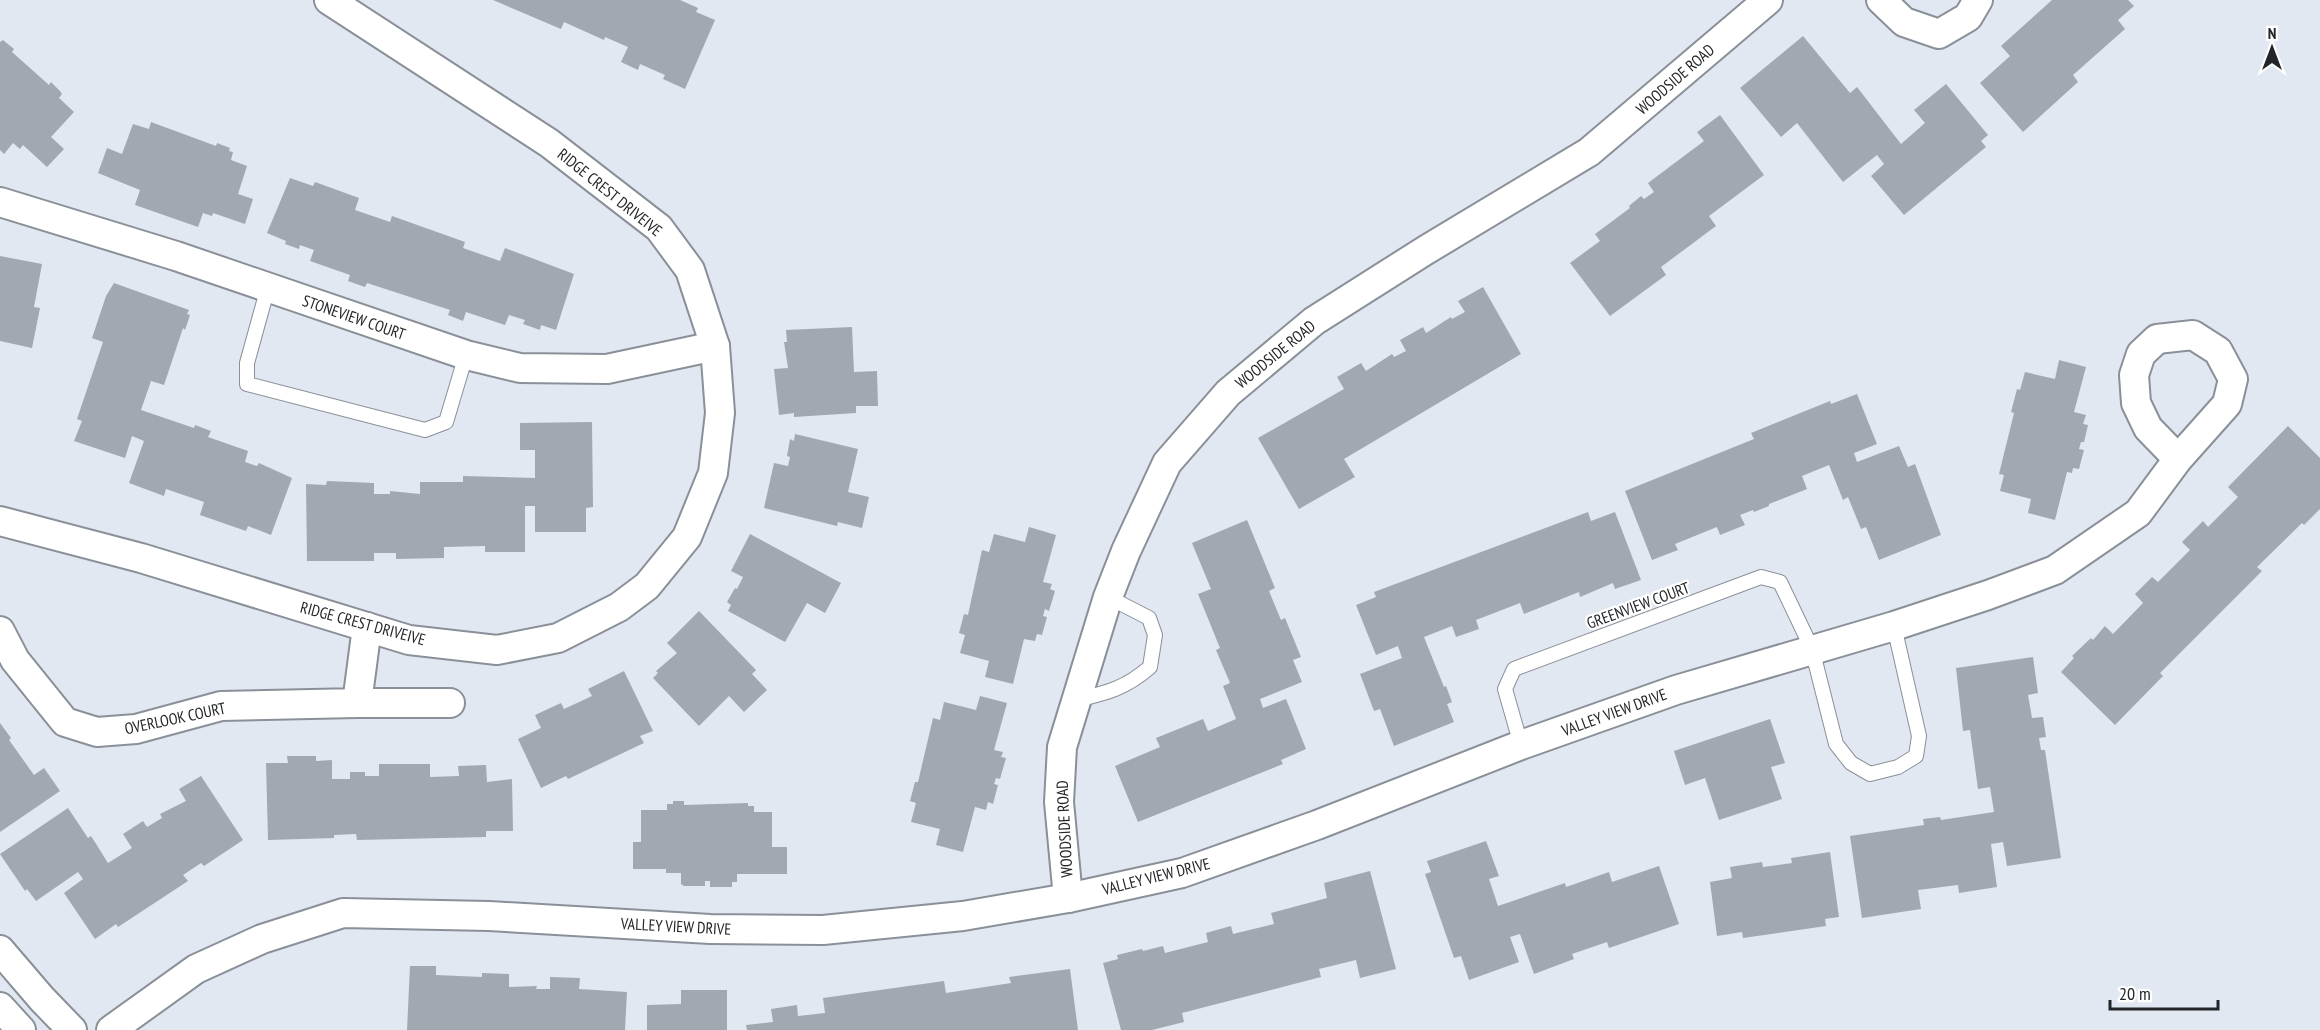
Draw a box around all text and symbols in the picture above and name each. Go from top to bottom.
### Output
north arrow [2242,18,2302,78]
text: N [2268,23,2276,43]
street label: WOODSIDE ROAD [1632,40,1718,118]
street label: RIDGE CREST DRIVEIVE [554,144,666,240]
street label: STONEVIEW COURT [300,290,408,344]
street label: WOODSIDE ROAD [1231,316,1319,392]
street label: GREENVIEW COURT [1584,577,1692,633]
street label: RIDGE CREST DRIVEIVE [298,597,428,649]
street label: VALLEY VIEW DRIVE [1558,684,1669,741]
street label: OVERLOOK COURT [123,698,227,738]
street label: WOODSIDE ROAD [1051,780,1077,878]
street label: VALLEY VIEW DRIVE [1099,853,1212,899]
street label: VALLEY VIEW DRIVE [619,913,732,939]
scale bar [2110,973,2218,1011]
text: 20 m [2119,982,2151,1005]

